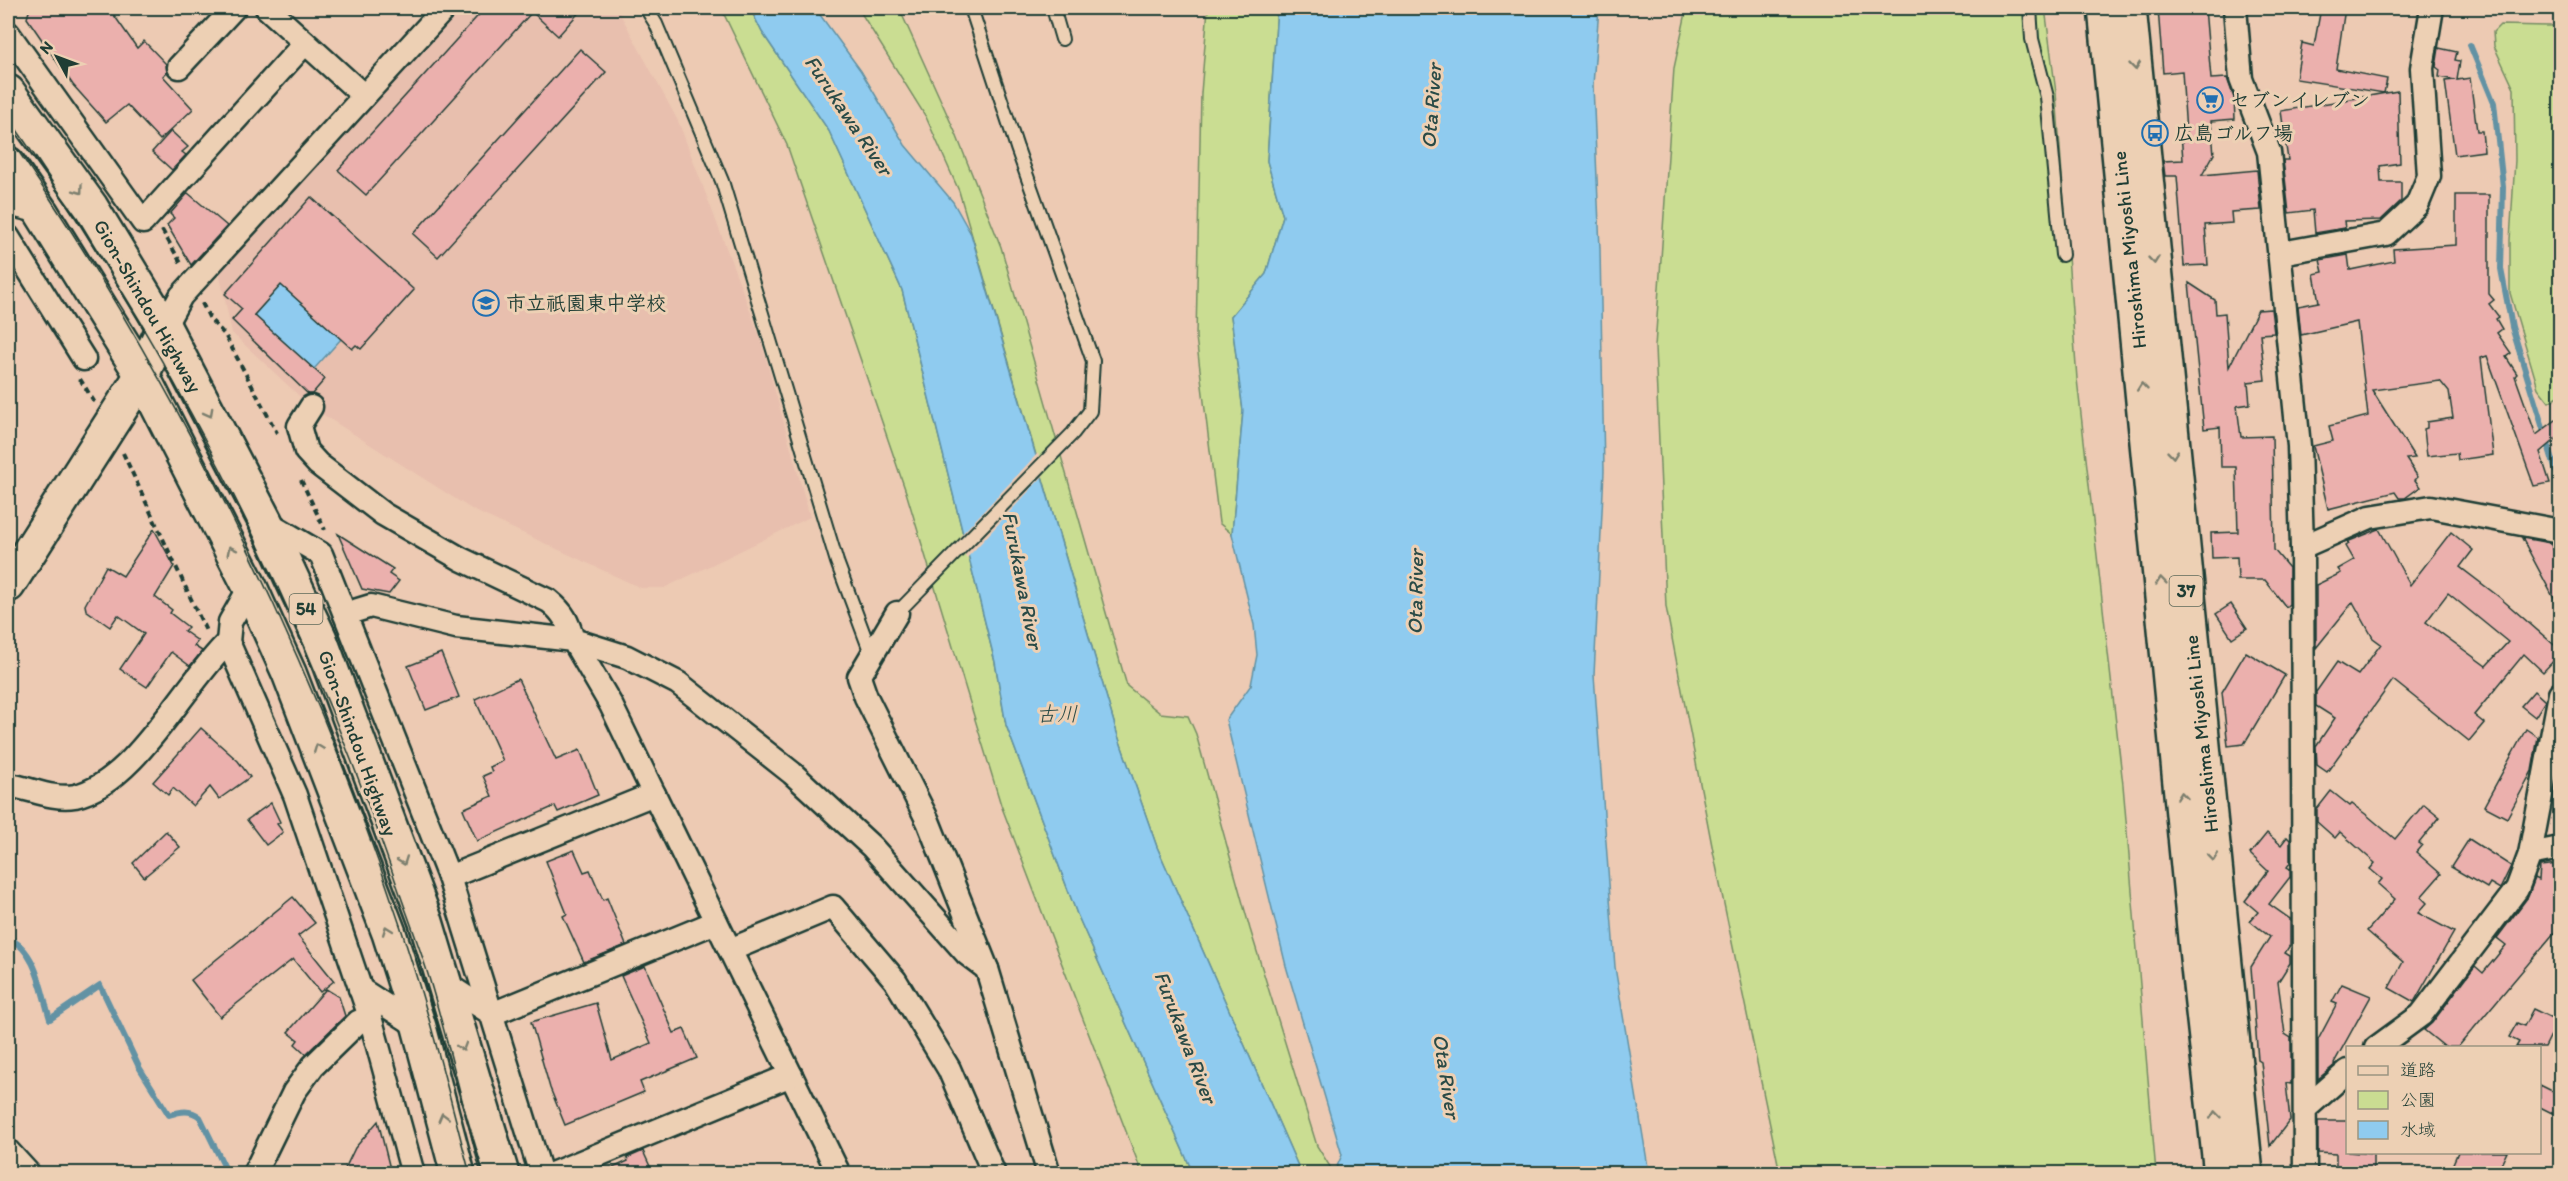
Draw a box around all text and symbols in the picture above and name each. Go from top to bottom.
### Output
north arrow [27,27,87,87]
text: N [35,37,57,58]
water label: Furukawa River [800,50,900,181]
water label: Ota River [1416,60,1447,149]
one-way arrow [2128,61,2141,70]
supermarket icon: セブンイレブン [2195,85,2225,115]
place label: セブンイレブン [2230,88,2370,112]
bus stop icon: 広島ゴルフ場 [2140,118,2170,148]
place label: 広島ゴルフ場 [2174,121,2293,145]
street label: Hiroshima Miyoshi Line [2107,150,2151,350]
one-way arrow [72,184,83,195]
street label: Gion-Shindou Highway [89,215,208,397]
one-way arrow [2147,255,2160,264]
school or university icon: 市立祇園東中学校 [471,288,501,318]
place label: 市立祇園東中学校 [506,291,666,315]
one-way arrow [2136,382,2149,392]
one-way arrow [202,406,213,417]
one-way arrow [2166,449,2179,458]
water label: Furukawa River [997,509,1049,653]
one-way arrow [227,546,238,557]
water label: Ota River [1402,547,1428,635]
road number: 37 [2170,576,2202,606]
one-way arrow [2155,577,2168,586]
road number: 54 [290,594,322,624]
street label: Hiroshima Miyoshi Line [2179,634,2223,834]
street label: Gion-Shindou Highway [313,647,403,840]
water label: 古川 [1036,701,1078,726]
one-way arrow [312,743,325,754]
one-way arrow [2176,792,2189,801]
one-way arrow [2206,852,2219,861]
one-way arrow [395,855,408,866]
one-way arrow [382,925,395,936]
water label: Furukawa River [1149,967,1223,1108]
water label: Ota River [1428,1032,1466,1123]
one-way arrow [455,1041,468,1051]
legend [2346,1046,2541,1154]
text: 道路 [2400,1059,2436,1081]
text: 公園 [2400,1089,2436,1111]
one-way arrow [2209,1111,2222,1120]
one-way arrow [438,1112,450,1123]
text: 水域 [2400,1119,2436,1141]

